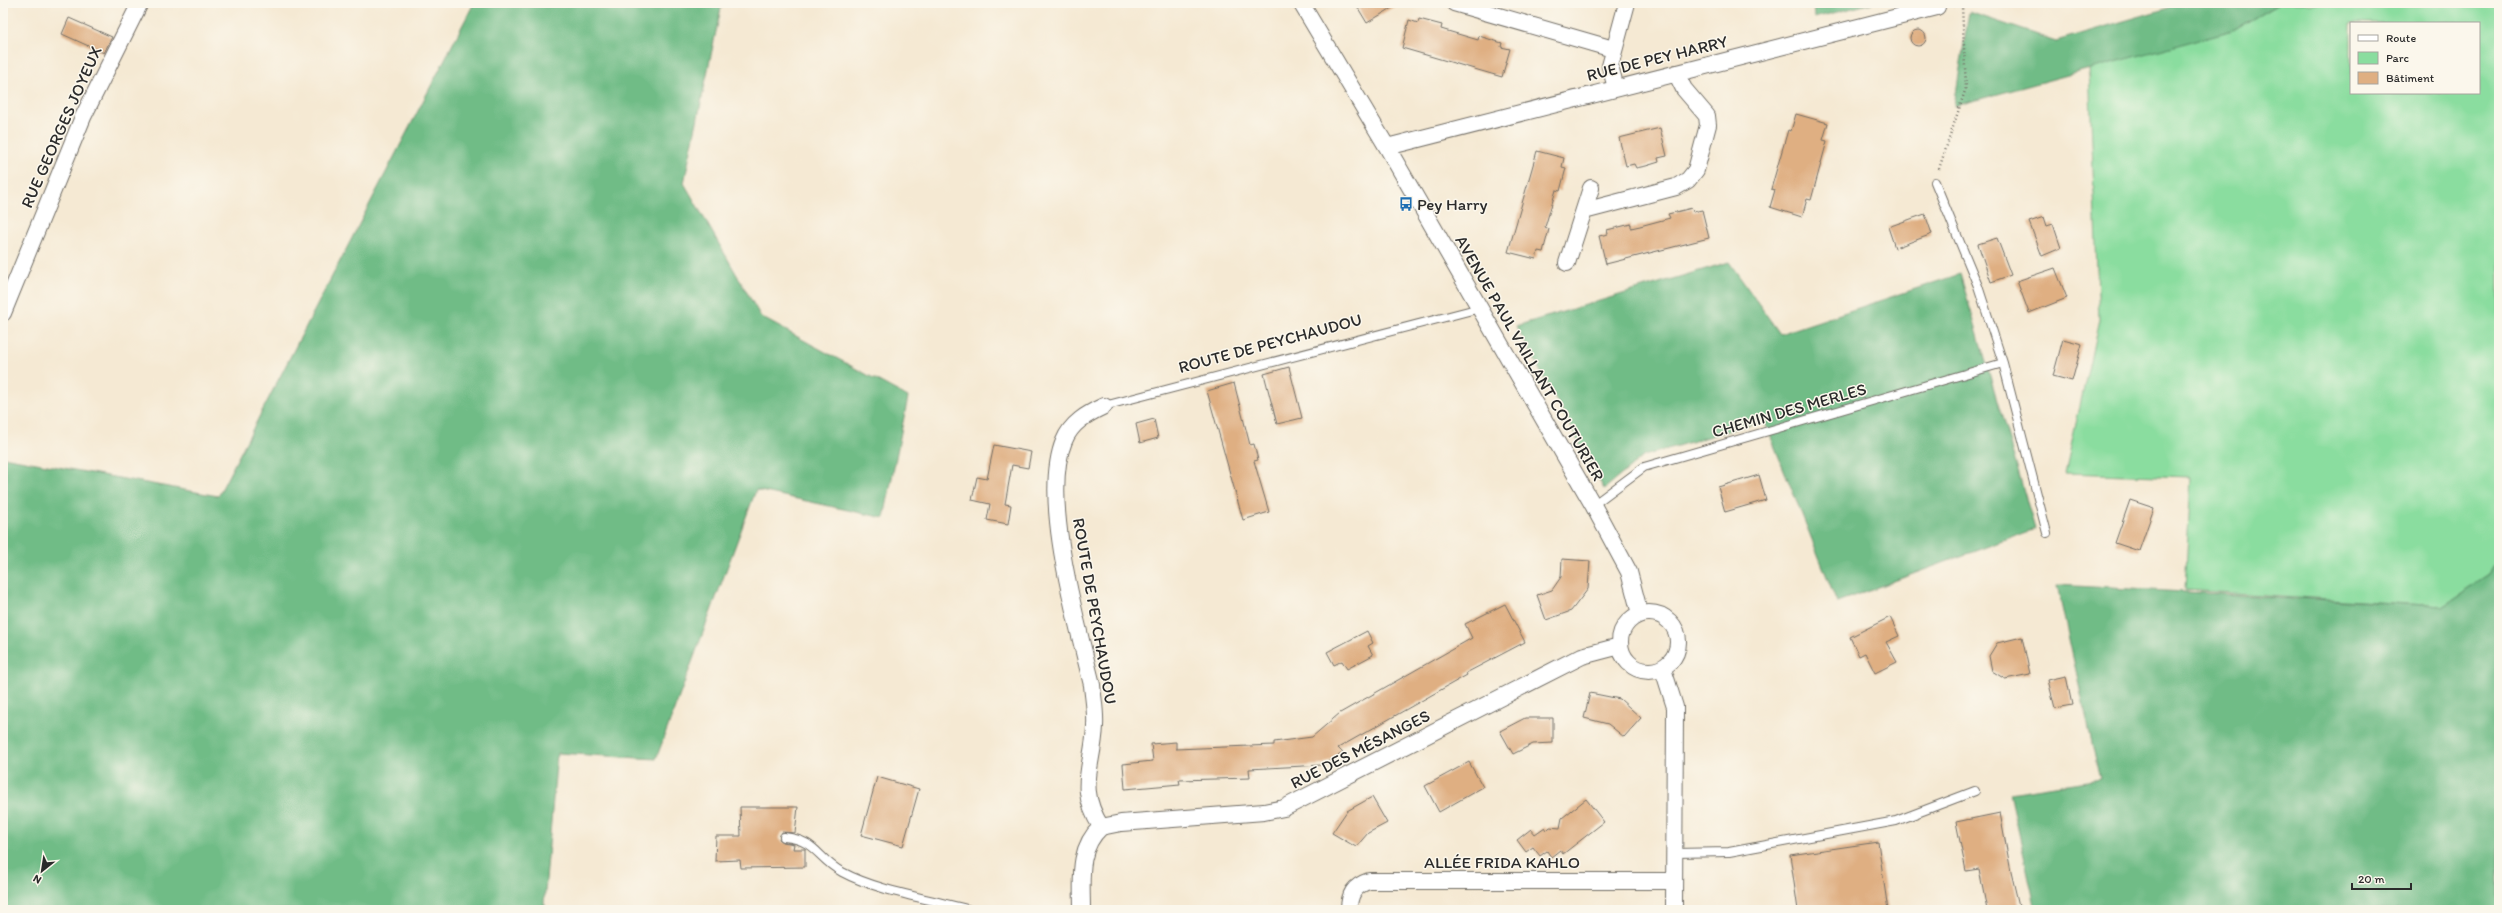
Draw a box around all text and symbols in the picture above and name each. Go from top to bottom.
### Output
legend [2350,22,2480,94]
street label: RUE DE PEY HARRY [1584,31,1730,85]
text: Route [2386,31,2416,45]
street label: RUE GEORGES JOYEUX [16,43,106,211]
text: Parc [2386,51,2409,65]
text: Bâtiment [2386,71,2435,85]
place label: Pey Harry [1417,194,1487,214]
bus stop icon: Pey Harry [1398,196,1414,212]
street label: AVENUE PAUL VAILLANT COUTURIER [1451,232,1609,484]
street label: ROUTE DE PEYCHAUDOU [1176,309,1364,377]
street label: CHEMIN DES MERLES [1710,378,1868,442]
street label: ROUTE DE PEYCHAUDOU [1069,516,1121,706]
street label: RUE DES MÉSANGES [1287,705,1433,793]
north arrow [22,851,62,891]
street label: ALLÉE FRIDA KAHLO [1424,852,1580,872]
scale bar [2352,865,2411,891]
text: N [31,872,44,887]
text: 20 m [2358,872,2385,886]

